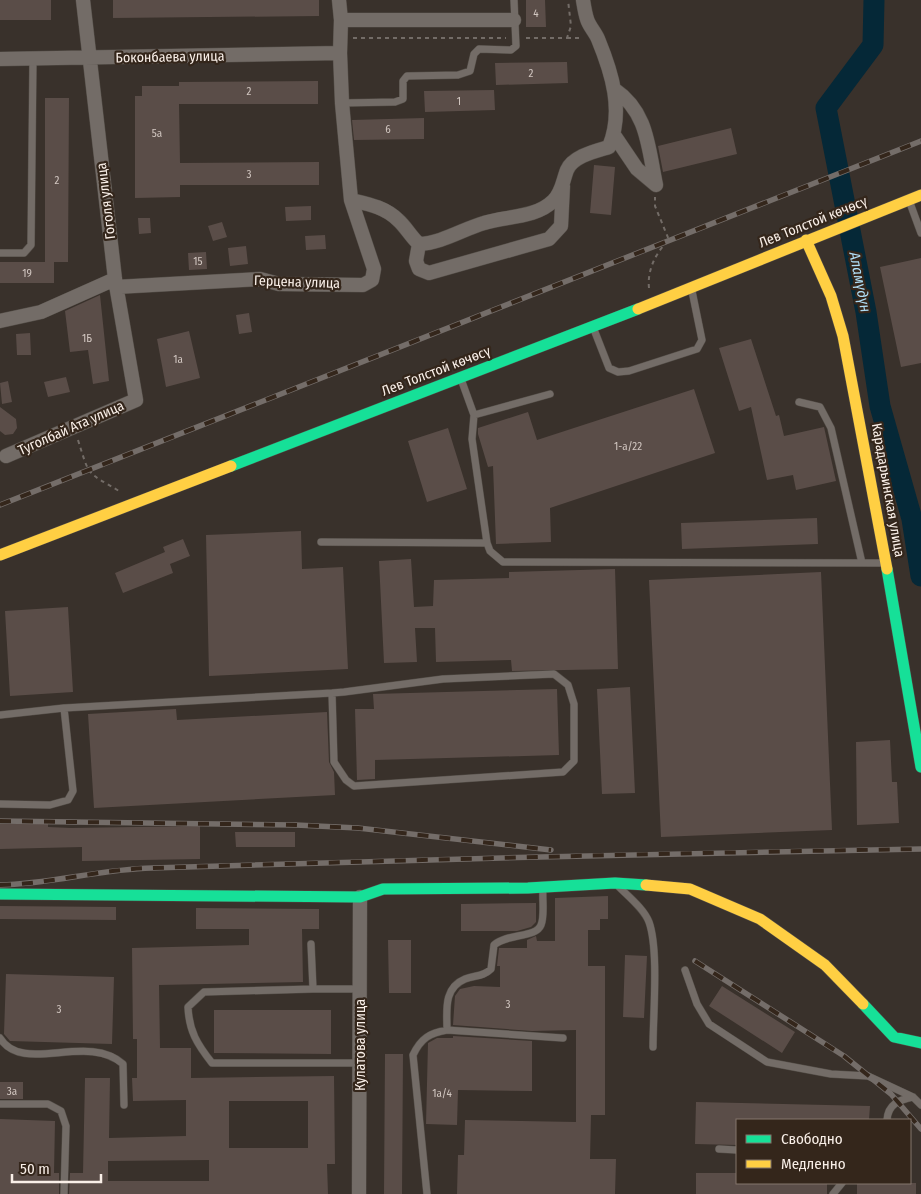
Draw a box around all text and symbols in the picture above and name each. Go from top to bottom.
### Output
house number: 4 [533,7,539,20]
street label: Боконбаева улица [115,48,225,66]
house number: 2 [529,67,534,80]
house number: 2 [247,85,252,98]
house number: 1 [457,95,461,108]
house number: 6 [385,123,391,136]
house number: 5а [152,127,162,140]
street label: Гоголя улица [93,162,119,240]
house number: 3 [247,168,252,181]
house number: 2 [55,174,60,187]
street label: Лев Толстой көчөсү [756,192,870,251]
water label: Аламүдүн [845,249,875,314]
house number: 15 [193,255,203,268]
house number: 19 [22,267,32,280]
street label: Герцена улица [254,272,341,292]
house number: 1Б [82,332,92,345]
street label: Лев Толстой көчөсү [379,342,494,400]
house number: 1а [173,353,183,366]
street label: Туголбай Ата улица [15,397,127,459]
street label: Карадарьинская улица [868,422,908,558]
house number: 1-а/22 [614,440,642,453]
house number: 3 [506,998,511,1011]
street label: Кулатова улица [352,999,369,1091]
house number: 3 [57,1003,62,1016]
house number: 3а [7,1085,17,1098]
house number: 1а/4 [432,1087,452,1100]
legend [736,1119,911,1184]
text: Свободно [781,1130,843,1148]
scale bar [12,1152,101,1184]
text: Медленно [781,1155,846,1173]
text: 50 m [20,1160,50,1178]

